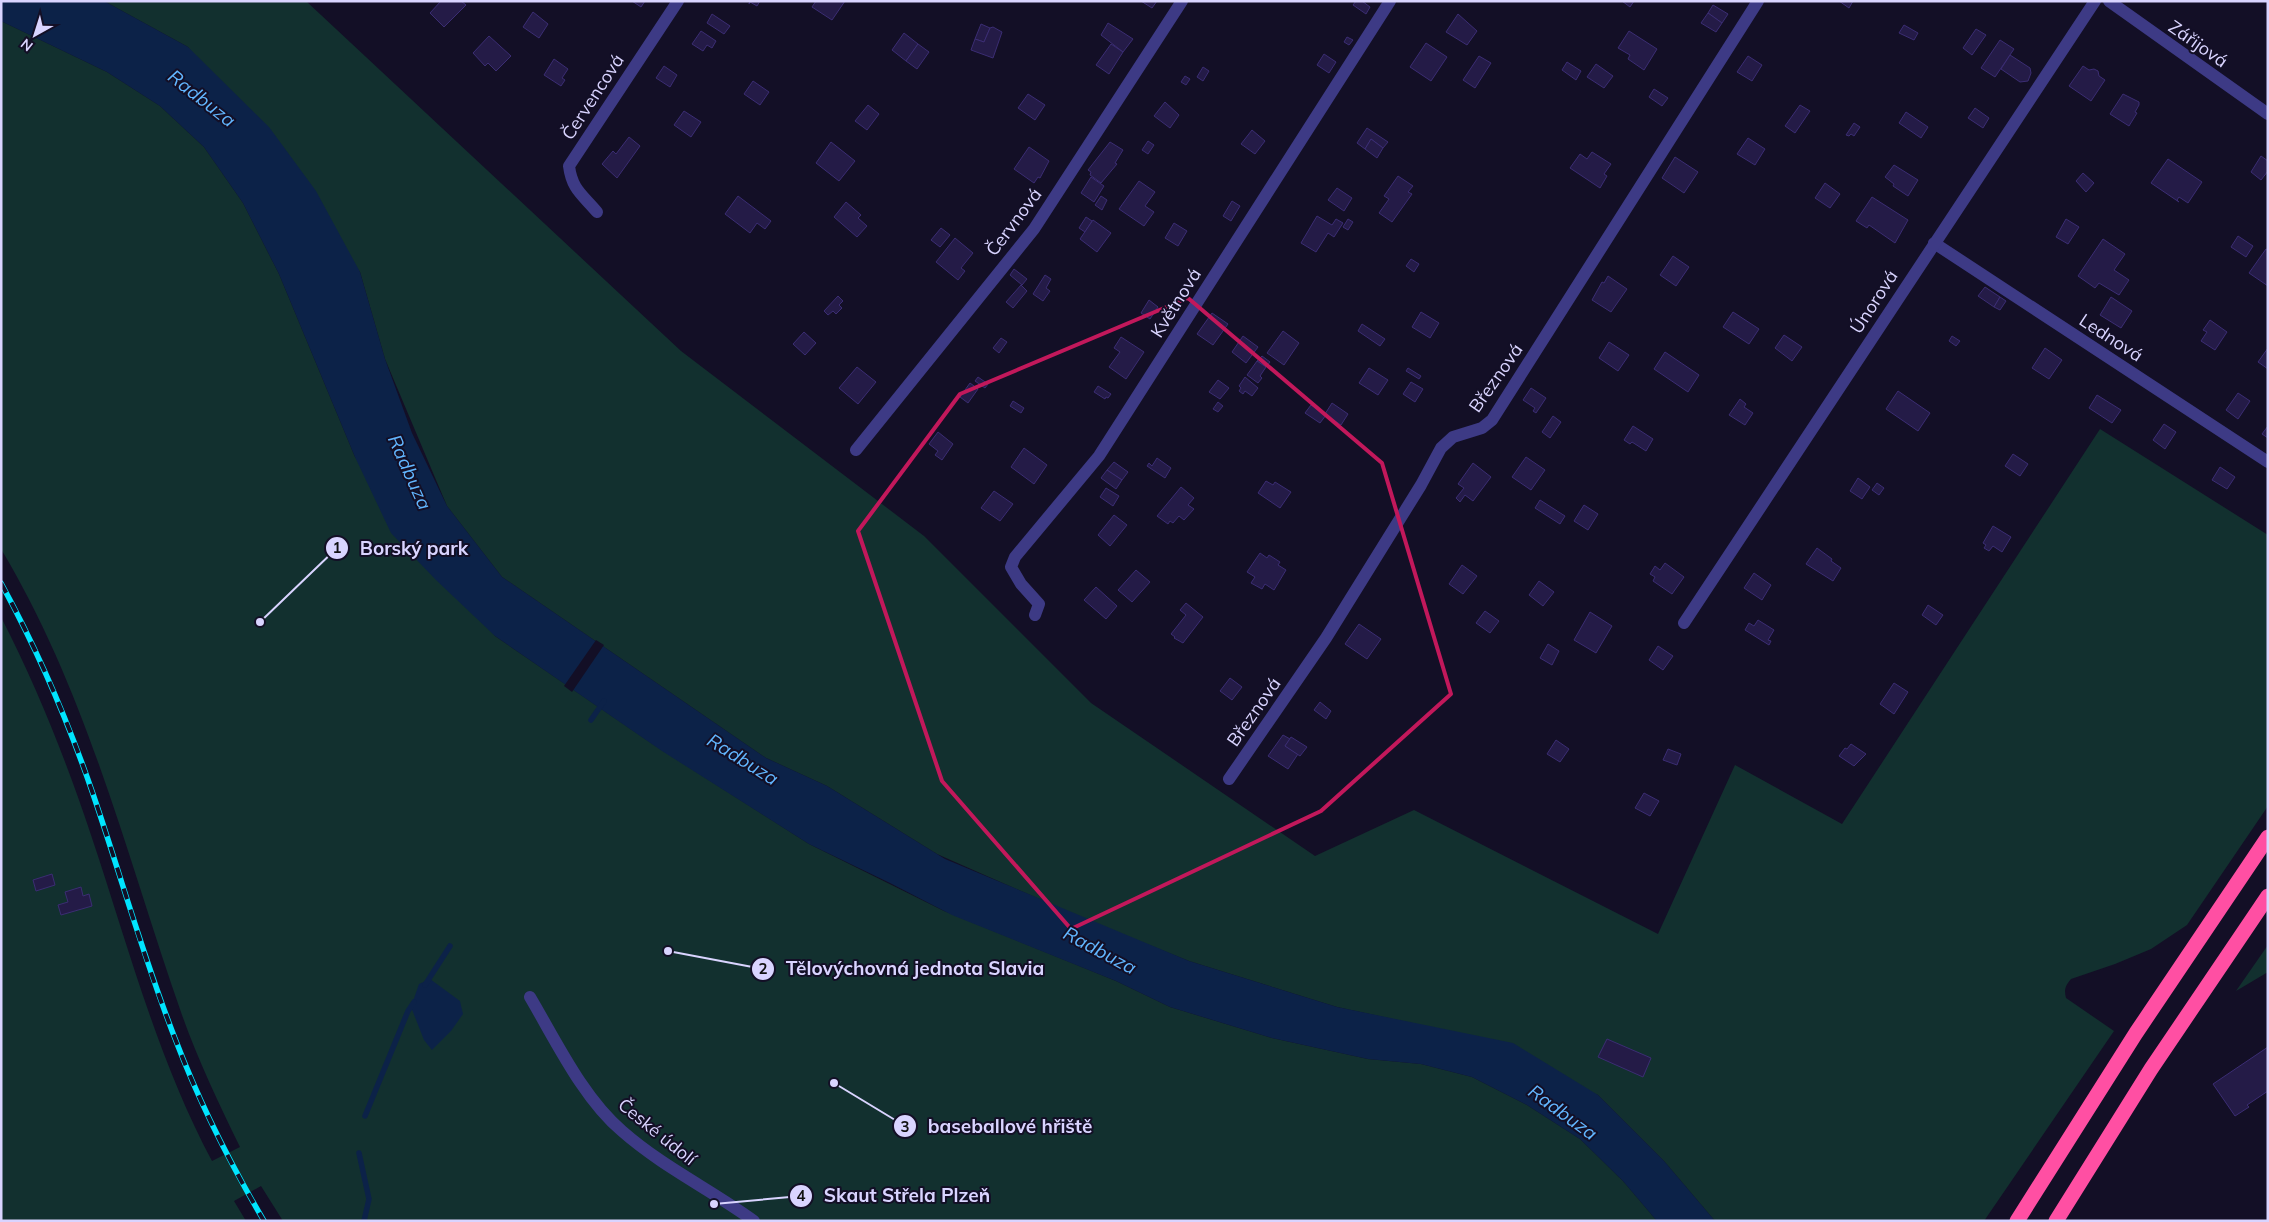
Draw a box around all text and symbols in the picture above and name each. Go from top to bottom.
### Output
north arrow [10,10,60,60]
street label: Zářijová [2164,15,2232,72]
text: N [17,35,37,55]
street label: Červencová [556,50,629,144]
water label: Radbuza [163,64,241,132]
street label: Červnová [981,183,1047,260]
street label: Květnová [1145,264,1206,342]
street label: Únorová [1845,266,1903,338]
street label: Lednová [2075,308,2147,367]
street label: Březnová [1464,339,1528,417]
water label: Radbuza [383,431,437,513]
callout: Borský park [325,531,478,565]
text: Borský park [360,536,469,560]
text: 1 [332,538,342,557]
street label: Březnová [1222,673,1286,751]
water label: Radbuza [703,728,783,790]
water label: Radbuza [1059,921,1141,979]
callout: Tělovýchovná jednota Slavia [751,952,1054,986]
text: Tělovýchovná jednota Slavia [786,956,1044,980]
text: 2 [758,959,768,978]
water label: Radbuza [1524,1079,1602,1145]
street label: České údolí [614,1093,702,1171]
callout: baseballové hřiště [893,1109,1102,1143]
text: baseballové hřiště [928,1114,1092,1138]
text: 3 [900,1117,910,1136]
callout: Skaut Střela Plzeň [789,1179,1000,1213]
text: Skaut Střela Plzeň [824,1183,990,1207]
text: 4 [796,1186,806,1205]

